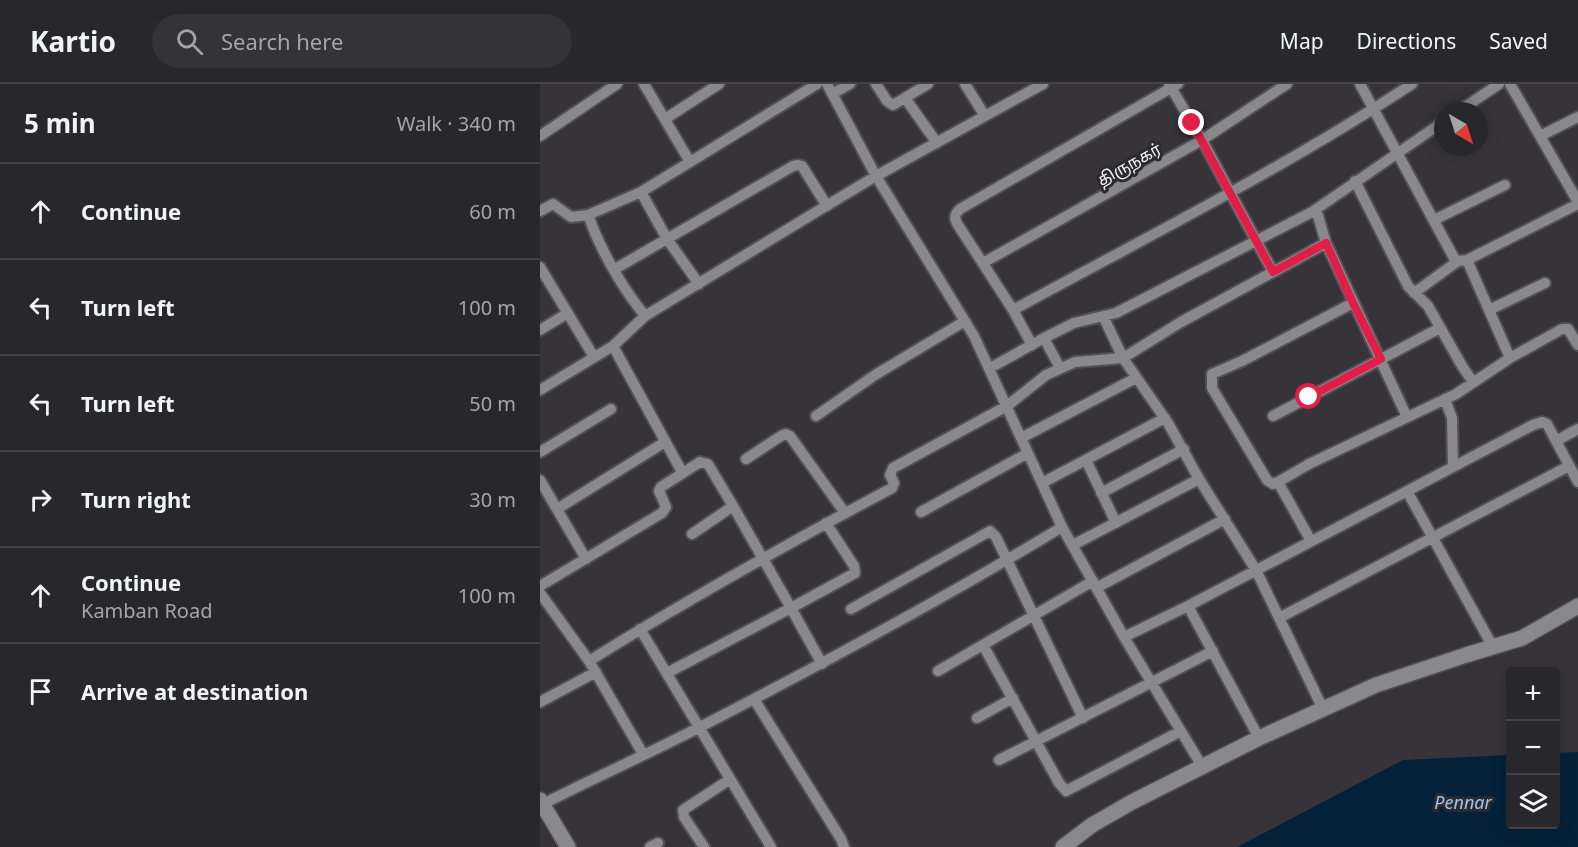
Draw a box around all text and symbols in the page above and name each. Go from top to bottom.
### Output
search box [152,14,572,68]
text: Kartio [30,22,116,60]
icon: search [173,25,206,58]
text: Search here [221,26,343,56]
text: Map [1280,27,1324,55]
text: Directions [1357,27,1456,55]
text: Saved [1489,27,1548,55]
north arrow [1434,102,1488,156]
text: 5 min [24,105,96,141]
route end [1178,109,1204,135]
text: Walk · 340 m [397,110,516,137]
street label: திருநகர் [1093,137,1166,192]
icon: ahead [24,195,57,228]
text: Continue [81,196,181,226]
text: 60 m [469,198,516,225]
icon: left [24,291,57,324]
text: Turn left [81,292,175,322]
text: 100 m [458,294,516,321]
route start [1295,383,1321,409]
icon: left [24,387,57,420]
text: Turn left [81,388,175,418]
text: 50 m [469,390,516,417]
icon: right [24,483,57,516]
text: Turn right [81,484,191,514]
text: 30 m [469,486,516,513]
text: Continue [81,567,181,597]
icon: ahead [24,579,57,612]
text: 100 m [458,582,516,609]
text: Kamban Road [81,597,212,624]
map controls [1506,667,1560,829]
button: + [1506,667,1560,721]
icon: arrive [24,675,57,708]
text: Arrive at destination [81,676,308,706]
button: − [1506,721,1560,775]
button: layers [1506,775,1560,829]
water label: Pennar [1434,790,1493,814]

